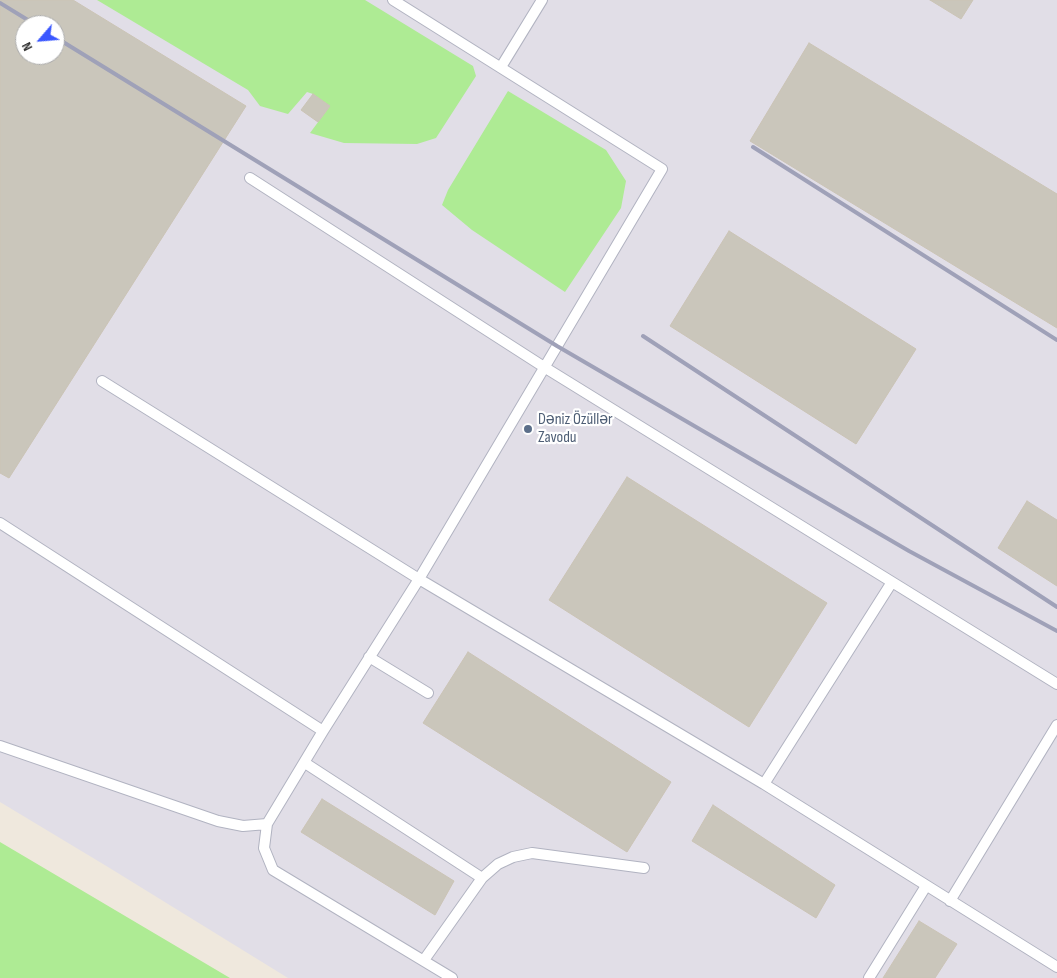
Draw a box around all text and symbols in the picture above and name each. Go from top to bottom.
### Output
north arrow [15,15,65,65]
text: N [18,39,36,54]
place label: Dəniz Özüllər Zavodu [538,410,613,448]
marker: Dəniz Özüllər Zavodu [522,423,534,435]

